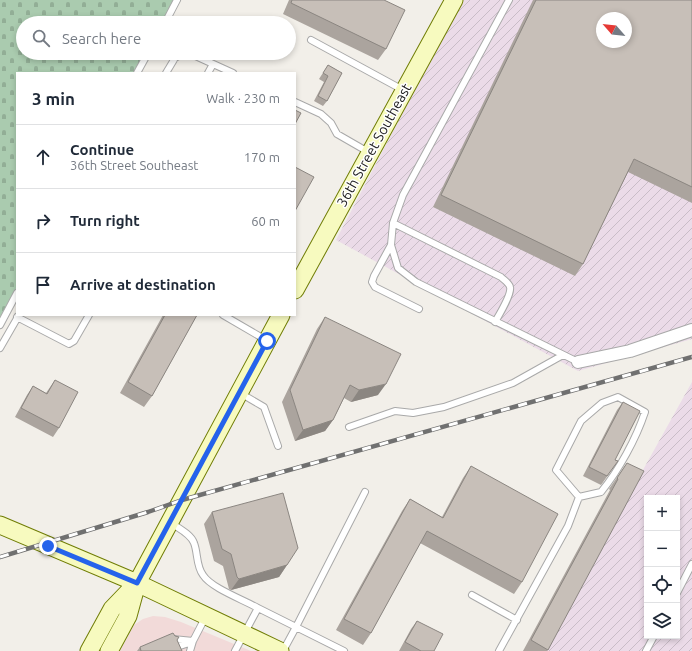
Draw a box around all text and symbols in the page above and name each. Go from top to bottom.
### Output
north arrow [596,12,632,48]
search box [16,16,296,60]
icon: search [30,27,52,49]
text: Search here [62,30,141,47]
street label: 36th Street Southeast [333,80,415,209]
text: 3 min [32,89,75,108]
text: Walk · 230 m [206,91,280,105]
text: Continue [70,141,134,158]
icon: ahead [32,146,54,168]
text: 170 m [244,150,280,164]
text: 36th Street Southeast [70,158,198,172]
icon: right [32,210,54,232]
text: Turn right [70,212,140,229]
text: 60 m [251,214,280,228]
icon: arrive [32,274,54,296]
text: Arrive at destination [70,276,216,293]
route start [258,332,276,350]
map controls [644,495,680,639]
button: + [644,495,680,531]
button: − [644,531,680,567]
route end [39,537,57,555]
button: locate [644,567,680,603]
button: layers [644,603,680,639]

